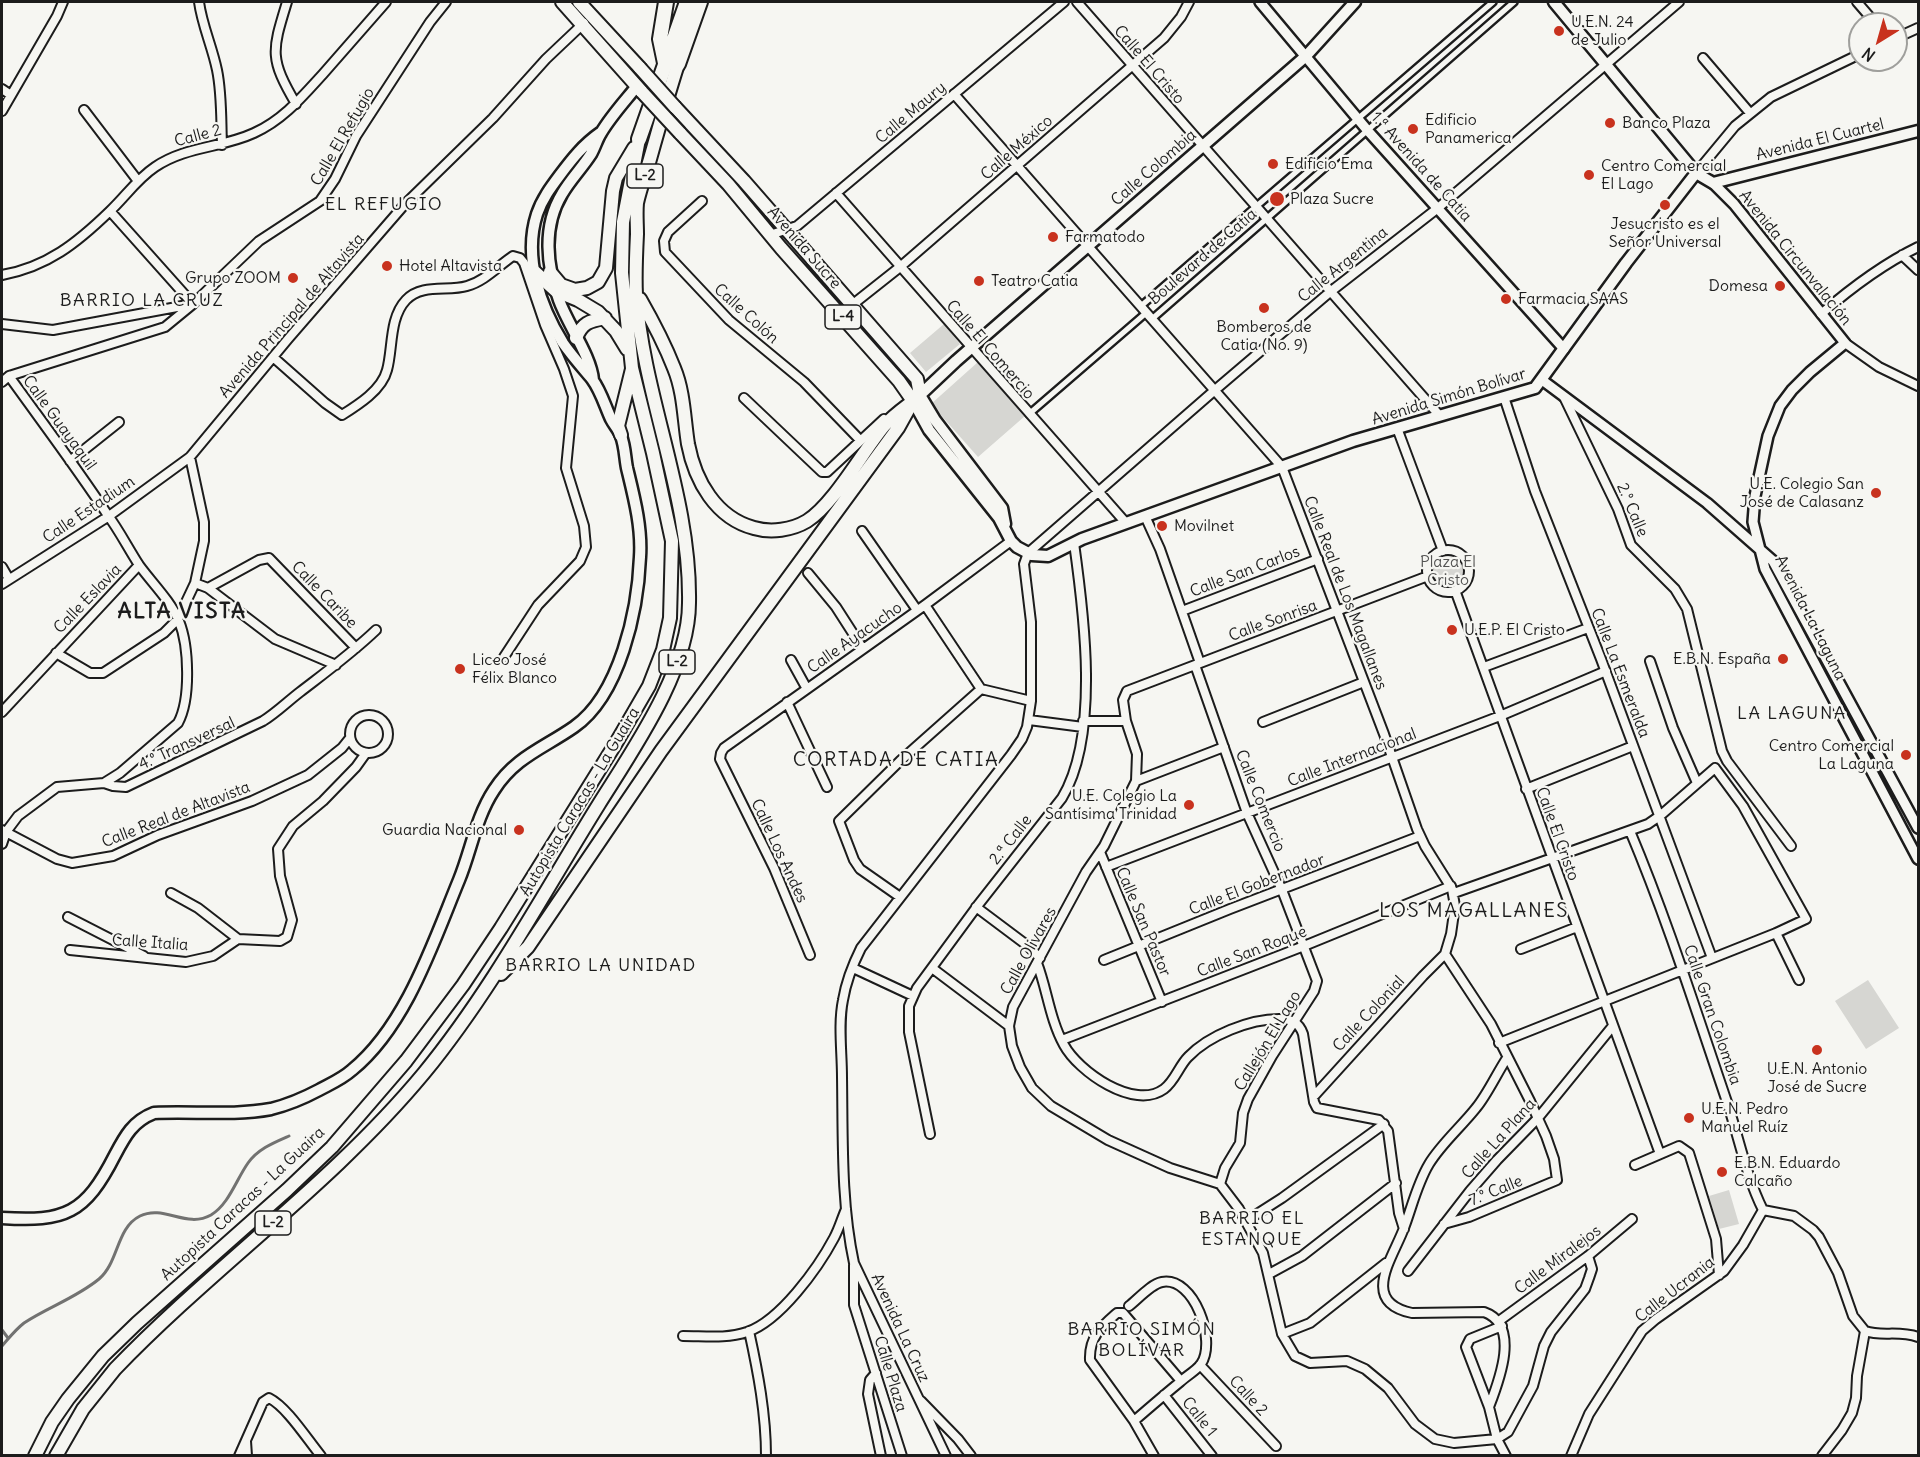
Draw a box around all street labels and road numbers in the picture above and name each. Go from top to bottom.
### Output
street label: Calle El Cristo [1110,22,1188,108]
street label: Calle Maury [872,78,950,148]
street label: Calle El Refugio [307,84,379,190]
street label: 1.ª Avenida de Catia [1367,108,1475,226]
street label: Calle México [977,112,1057,184]
street label: Avenida El Cuartel [1754,115,1886,165]
street label: Calle 2 [172,121,224,151]
street label: Calle Colombia [1107,126,1201,210]
road number: L-2 [627,164,663,188]
street label: Avenida Circunvalación [1735,187,1855,329]
street label: Avenida Sucre [763,203,845,293]
street label: Boulevard de Catia [1145,205,1261,309]
street label: Calle Argentina [1294,223,1392,307]
street label: Avenida Principal de Altavista [215,230,369,402]
street label: Calle Colón [710,280,782,348]
street label: Calle El Comercio [942,297,1038,403]
road number: L-4 [825,305,861,329]
street label: Avenida Simón Bolívar [1370,364,1528,430]
street label: Calle Guayaquil [18,372,100,474]
street label: Calle Estadium [39,472,139,548]
street label: 2.° Calle [1612,480,1652,540]
street label: Calle Real de Los Magallanes [1299,493,1391,693]
street label: Calle San Carlos [1187,542,1303,602]
street label: Avenida La Laguna [1770,552,1850,684]
street label: Calle Caribe [287,557,361,633]
street label: Calle Eslavia [50,560,126,638]
street label: Calle Sonrisa [1226,596,1320,646]
street label: Calle Ayacucho [804,598,906,678]
street label: Calle La Esmeralda [1586,605,1654,741]
road number: L-2 [659,650,695,674]
street label: Autopista Caracas - La Guaira [516,704,644,900]
street label: 4.° Transversal [136,713,238,775]
street label: Calle Internacional [1285,725,1419,791]
street label: Calle Comercio [1231,747,1289,855]
street label: Calle Real de Altavista [99,778,253,852]
street label: Calle El Cristo [1531,785,1583,883]
street label: Calle Los Andes [747,796,811,906]
street label: 2.ª Calle [986,811,1036,869]
street label: Calle El Gobernador [1186,850,1328,920]
street label: Calle San Pastor [1111,864,1175,980]
street label: Calle Olivares [997,904,1061,998]
street label: Calle San Roque [1194,922,1310,982]
street label: Calle Italia [111,931,189,955]
street label: Calle Gran Colombia [1679,942,1745,1088]
street label: Calle Colonial [1329,972,1409,1056]
street label: Callejón El Lago [1231,987,1305,1095]
street label: Calle La Plana [1458,1095,1540,1183]
street label: Autopista Caracas - La Guaira [157,1123,329,1285]
street label: 7.° Calle [1467,1172,1525,1210]
road number: L-2 [255,1211,291,1235]
street label: Calle Miralejos [1511,1221,1605,1299]
street label: Calle Ucrania [1631,1253,1719,1327]
street label: Avenida La Cruz [867,1271,933,1385]
street label: Calle Plaza [869,1334,911,1414]
street label: Calle 2 [1225,1372,1271,1420]
street label: Calle 1 [1177,1393,1221,1441]

